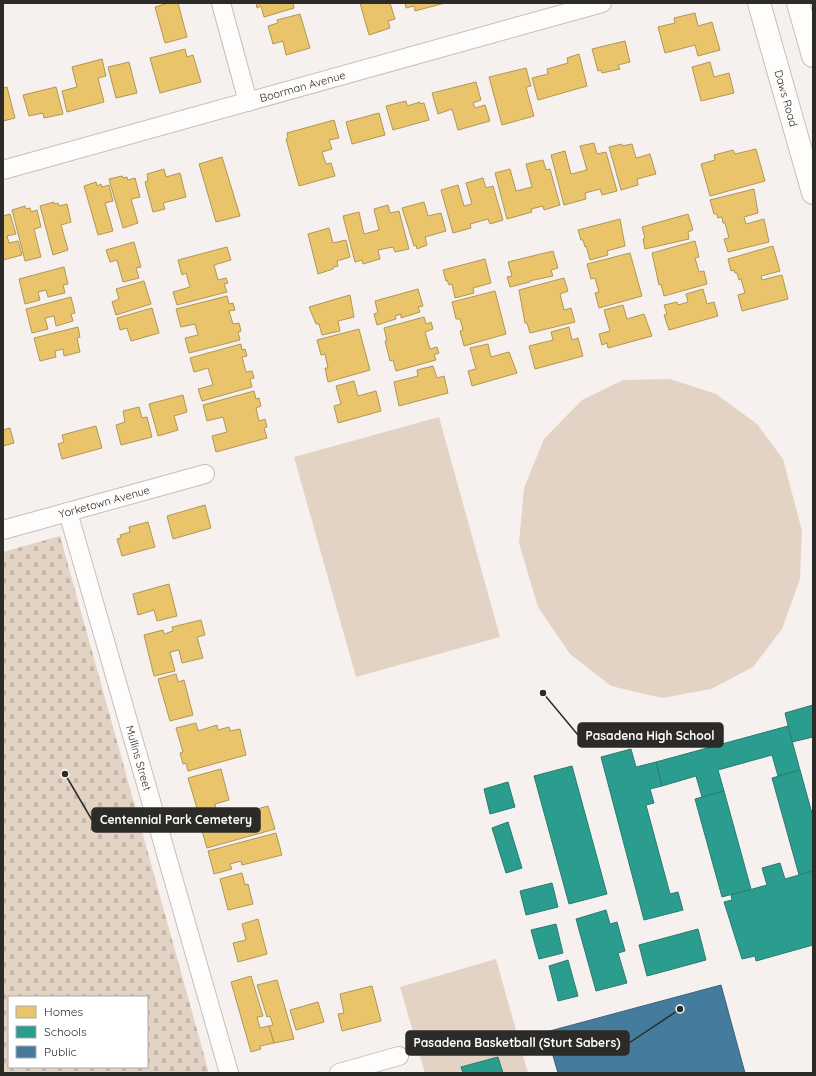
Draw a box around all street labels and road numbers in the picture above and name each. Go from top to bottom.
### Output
street label: Boorman Avenue [258,68,347,105]
street label: Daws Road [771,68,801,128]
street label: Yorketown Avenue [57,483,151,521]
street label: Mullins Street [123,724,155,793]

